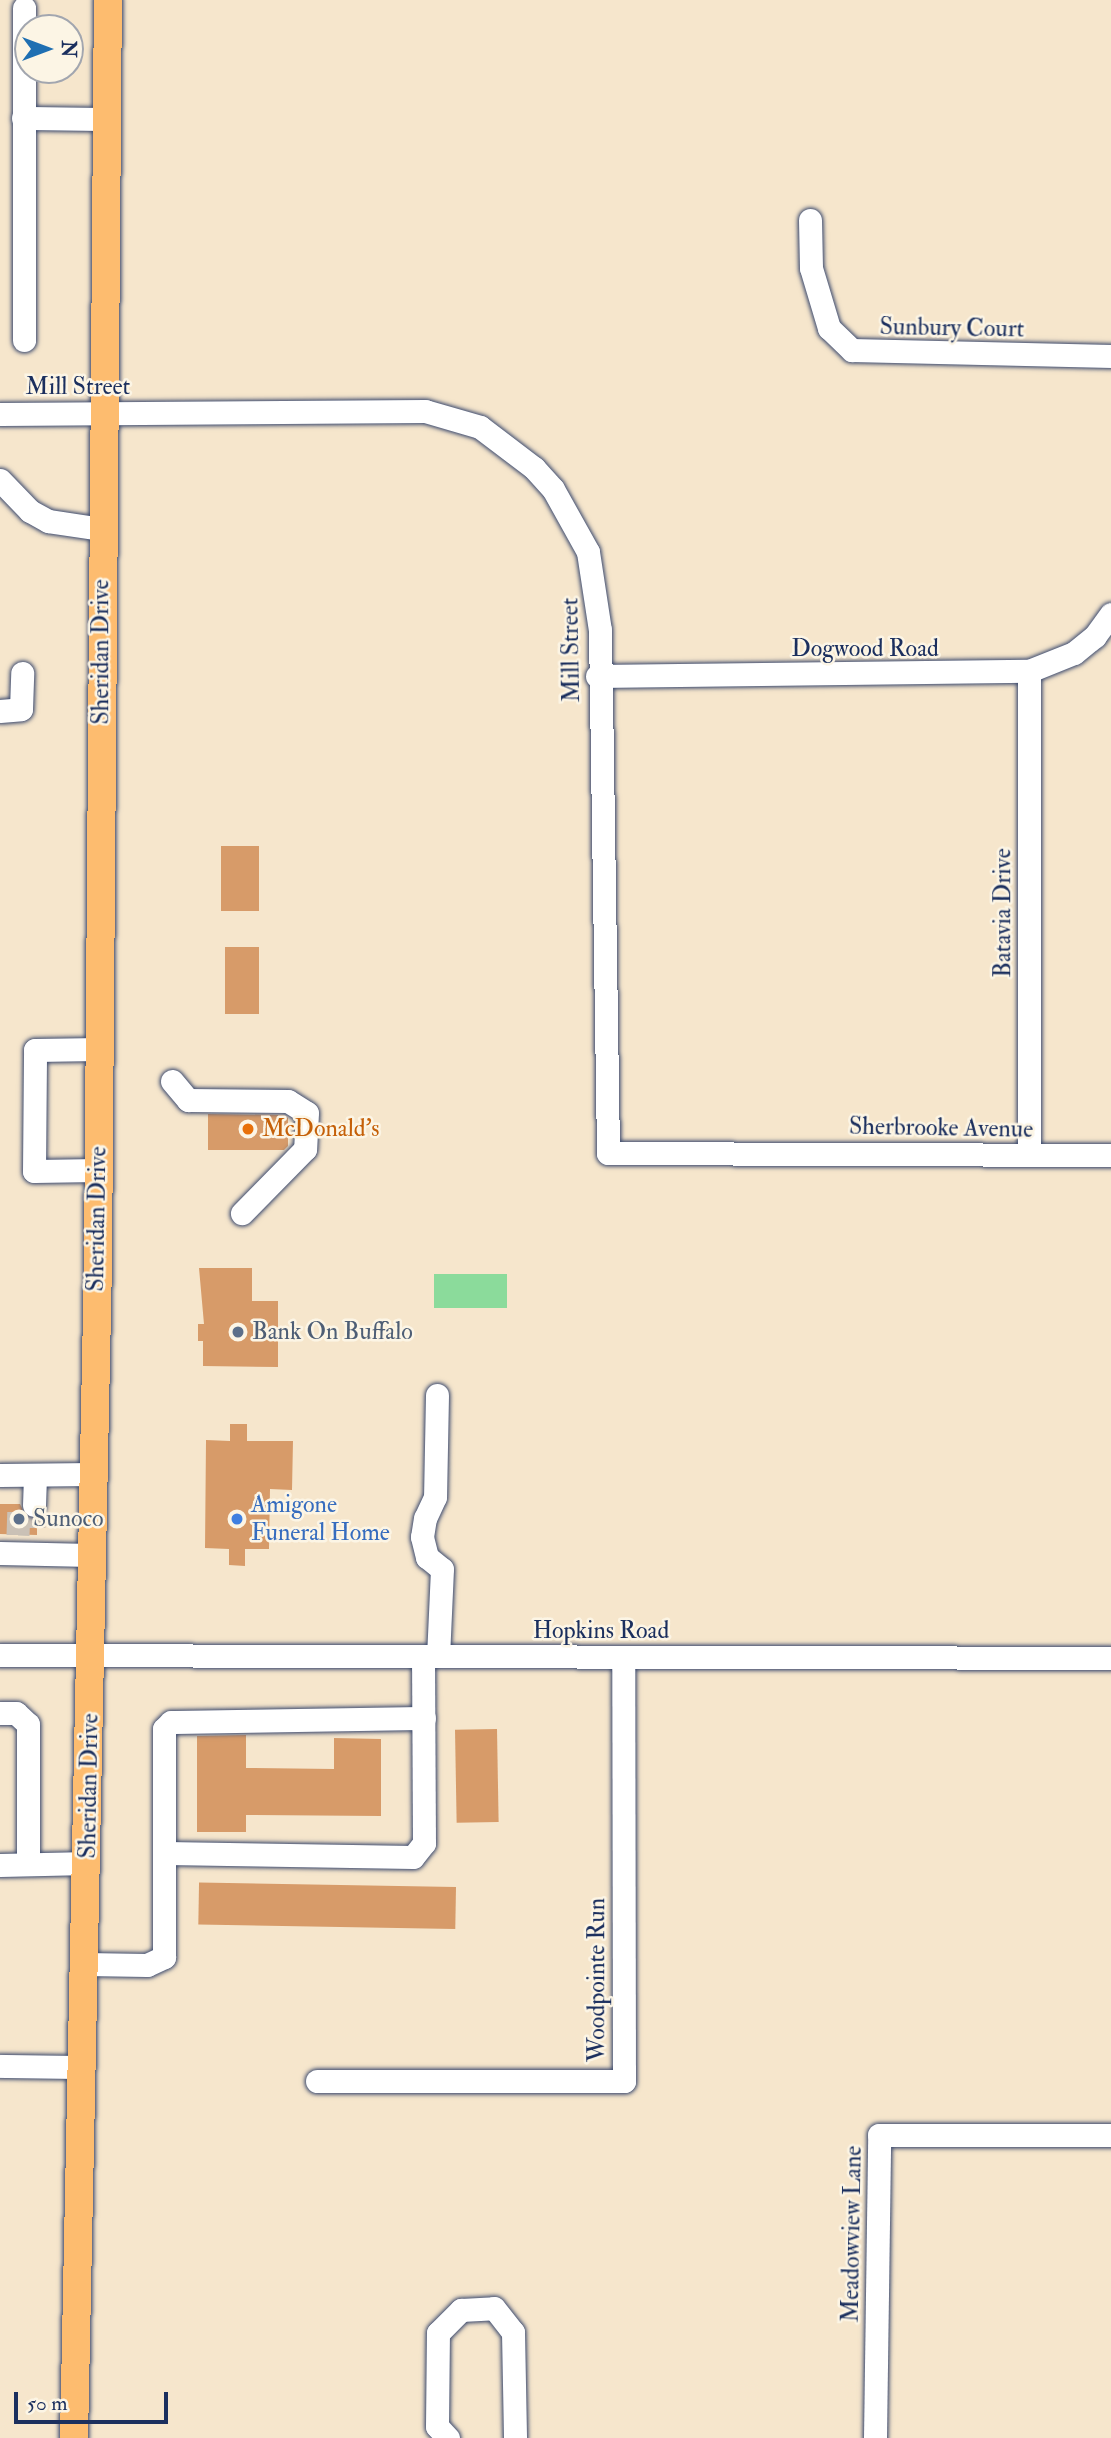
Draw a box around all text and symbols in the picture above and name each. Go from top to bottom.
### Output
north arrow [14,14,84,84]
text: N [56,40,80,58]
street label: Sunbury Court [879,312,1025,344]
street label: Mill Street [26,373,130,401]
street label: Sheridan Drive [87,579,115,725]
street label: Mill Street [556,597,586,703]
street label: Dogwood Road [791,635,939,663]
street label: Batavia Drive [989,848,1017,978]
street label: Sherbrooke Avenue [849,1112,1033,1144]
place label: McDonald's [262,1115,380,1143]
marker: McDonald's [240,1121,256,1137]
street label: Sheridan Drive [81,1146,113,1292]
place label: Bank On Buffalo [252,1318,413,1346]
marker: Bank On Buffalo [230,1324,246,1340]
place label: Amigone Funeral Home [251,1491,390,1547]
place label: Sunoco [33,1505,104,1533]
marker: Sunoco [11,1511,27,1527]
marker: Amigone Funeral Home [229,1511,245,1527]
street label: Hopkins Road [533,1617,669,1645]
street label: Sheridan Drive [73,1713,105,1859]
street label: Woodpointe Run [583,1898,611,2062]
street label: Meadowview Lane [836,2145,868,2323]
scale bar [18,2378,172,2422]
text: 50 m [27,2390,68,2417]

